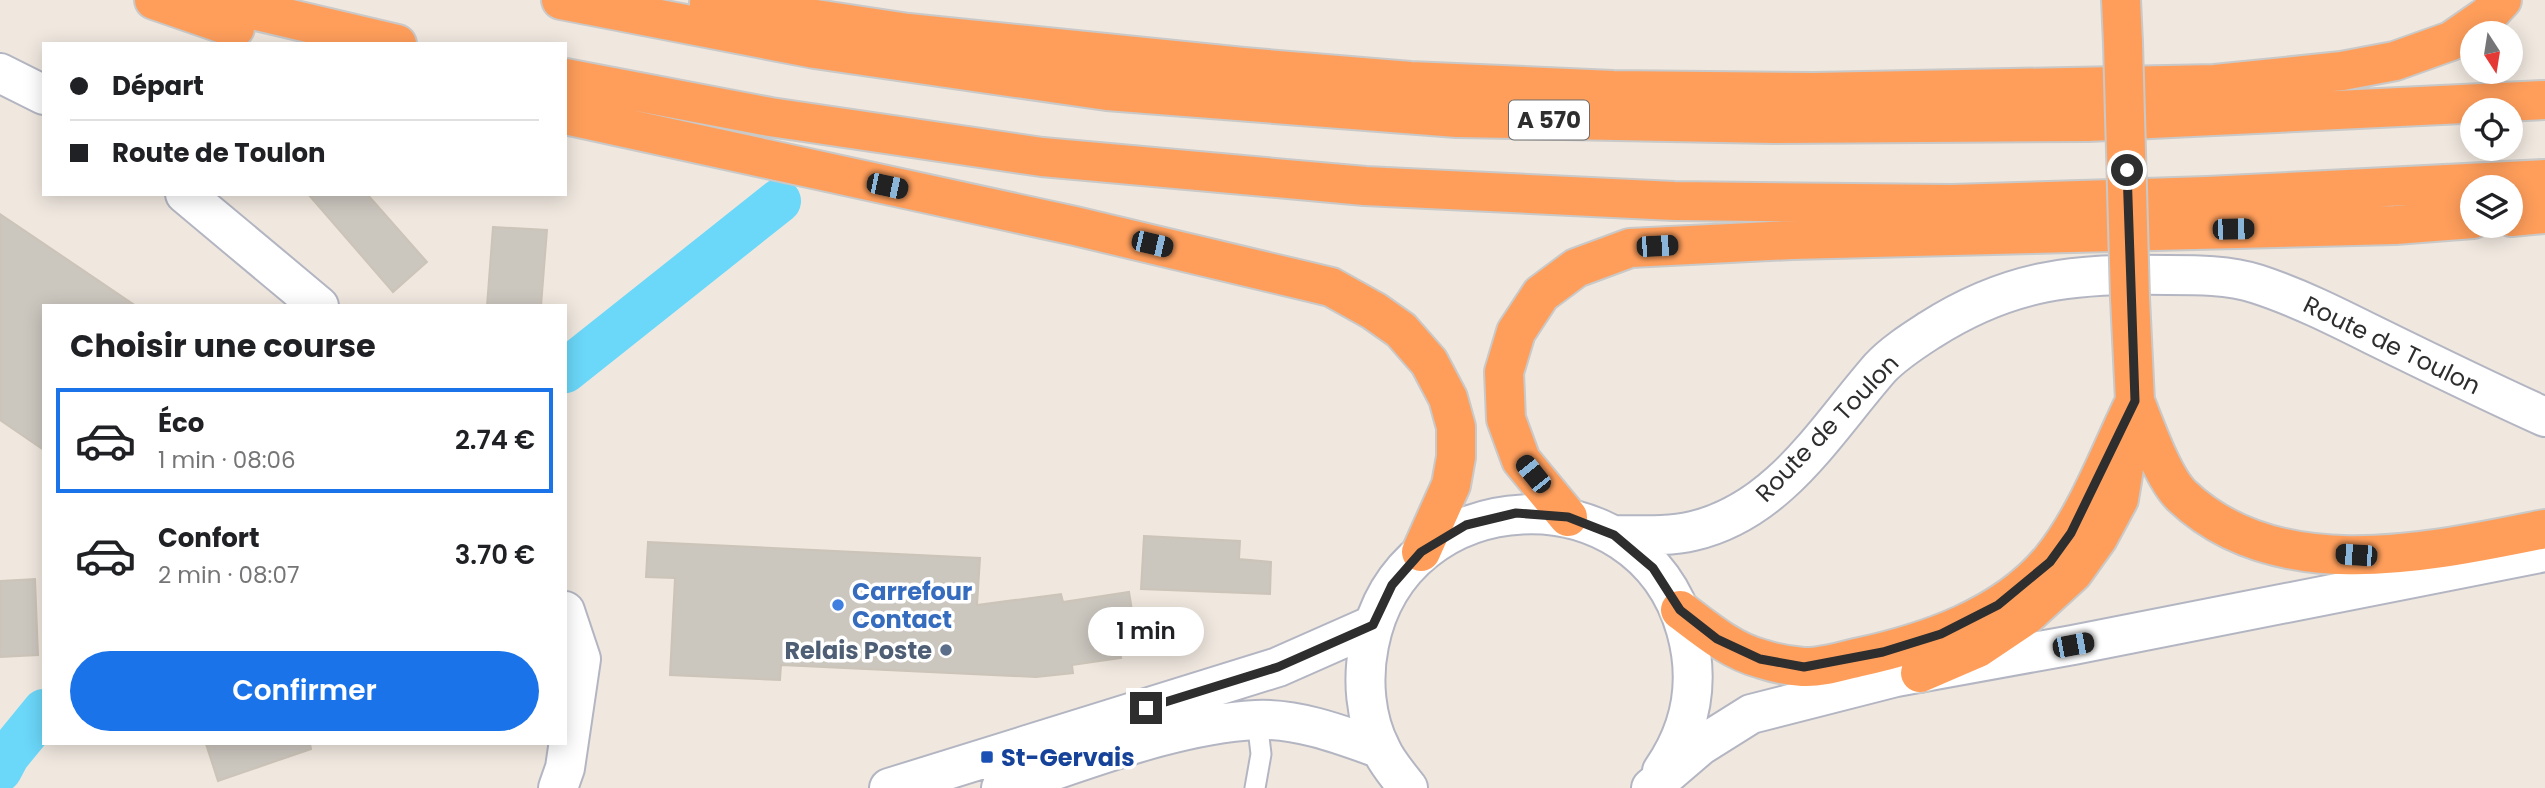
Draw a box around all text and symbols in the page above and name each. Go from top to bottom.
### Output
north arrow [2460,21,2524,84]
map controls [2460,21,2523,238]
text: Départ [112,68,204,104]
button: locate [2460,98,2523,161]
road number: A 570 [1509,100,1589,140]
text: Route de Toulon [112,135,326,171]
route start [2111,154,2143,186]
car [865,171,910,201]
button: layers [2460,175,2523,238]
car [2212,218,2255,240]
car [1130,229,1175,259]
car [1636,234,1679,258]
street label: Route de Toulon [2298,288,2486,402]
text: Choisir une course [70,323,376,368]
street label: Route de Toulon [1748,347,1906,509]
text: Éco [158,405,204,441]
icon: car [74,409,137,472]
text: 2.74 € [455,422,535,458]
text: 1 min · 08:06 [158,444,296,476]
car [1512,451,1555,497]
text: Confort [158,520,260,556]
icon: car [74,524,137,587]
text: 3.70 € [455,537,535,573]
car [2335,543,2378,567]
text: 2 min · 08:07 [158,559,299,591]
place label: Carrefour Contact [852,575,972,636]
marker: Carrefour Contact [830,597,846,613]
callout: 1 min [1088,606,1204,656]
text: 1 min [1116,615,1176,647]
car [2051,631,2096,659]
place label: Relais Poste [784,634,932,667]
marker: Relais Poste [938,642,954,658]
button: Confirmer [70,651,539,731]
route end [1130,692,1162,724]
place label: St-Gervais [1001,741,1135,774]
marker: St-Gervais [979,749,995,765]

